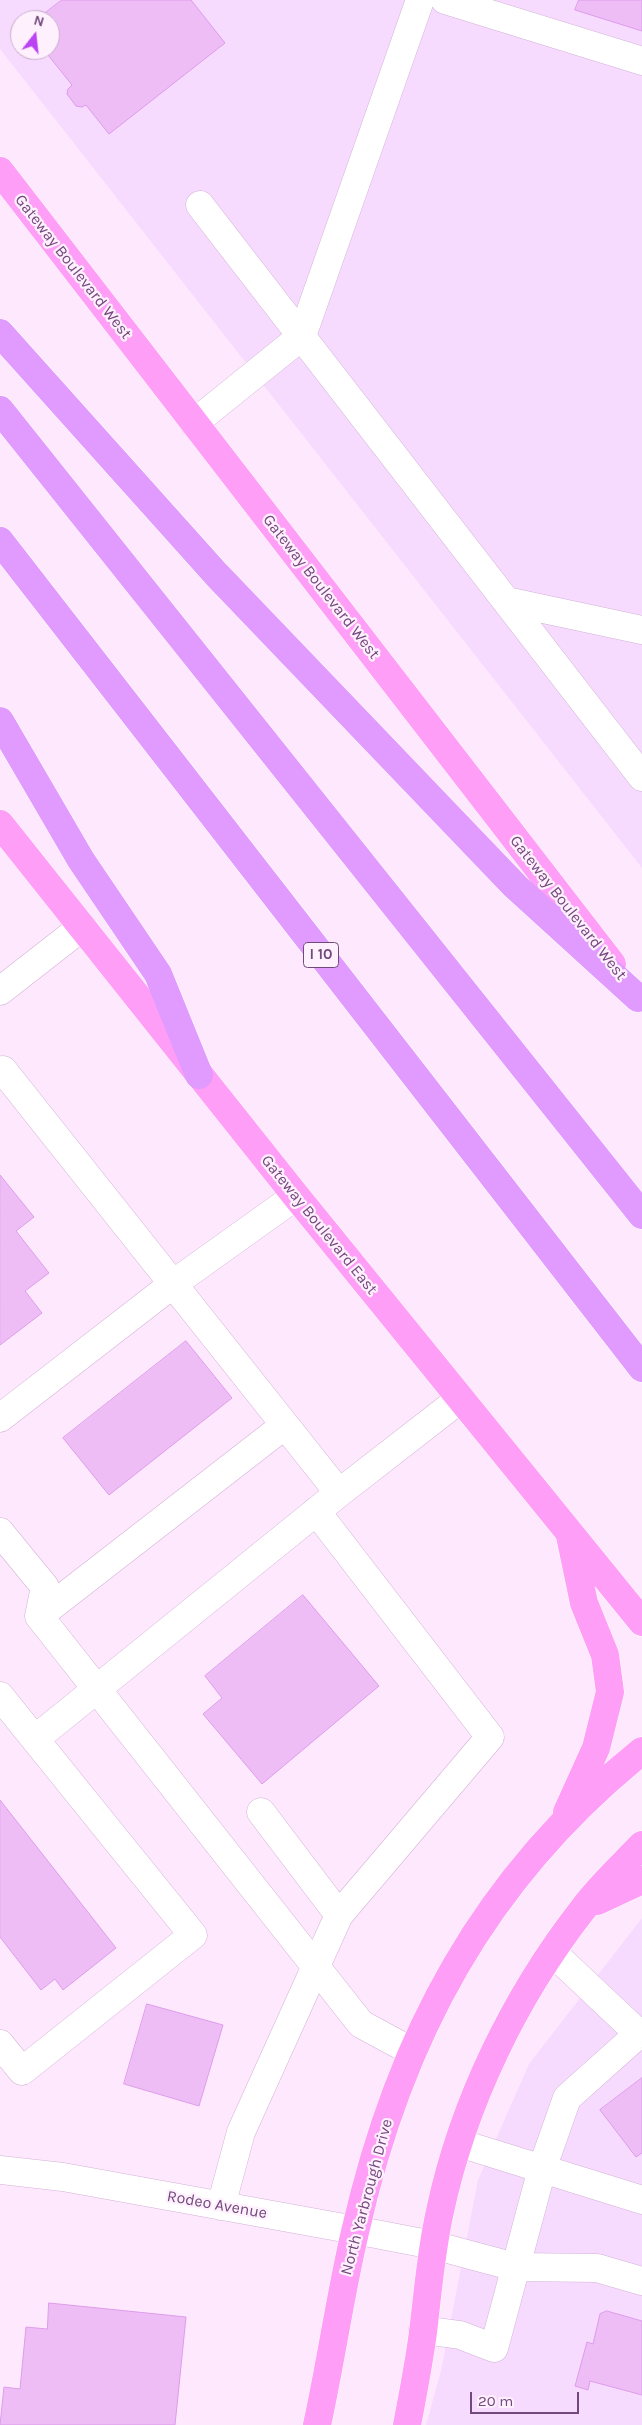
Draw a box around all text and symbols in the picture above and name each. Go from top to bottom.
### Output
north arrow [10,10,60,60]
text: N [32,12,46,31]
street label: Gateway Boulevard West [11,191,135,343]
street label: Gateway Boulevard West [259,511,383,663]
street label: Gateway Boulevard West [506,832,630,984]
road number: I 10 [304,942,338,968]
street label: Gateway Boulevard East [257,1151,381,1299]
street label: North Yarbrough Drive [337,2117,397,2277]
street label: Rodeo Avenue [165,2187,269,2223]
scale bar [472,2382,581,2414]
text: 20 m [478,2392,513,2410]

